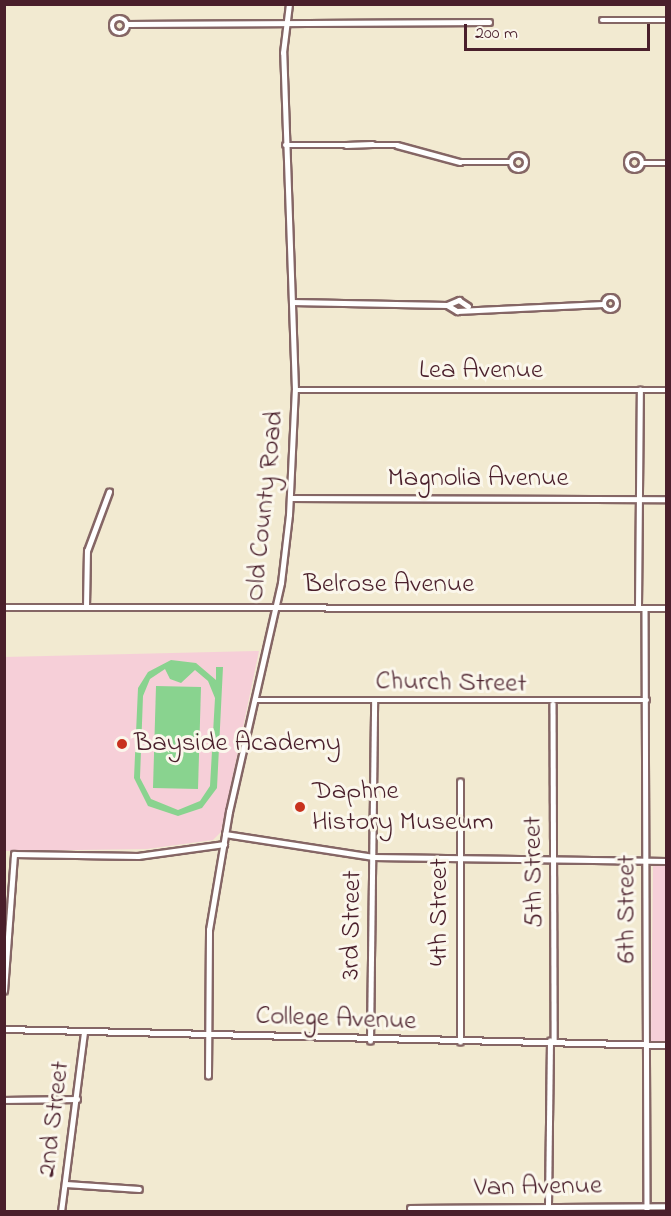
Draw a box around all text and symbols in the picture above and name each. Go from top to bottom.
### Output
scale bar [467,12,653,50]
text: 200 m [475,21,518,47]
street label: Lea Avenue [419,355,543,387]
street label: Old County Road [239,409,291,603]
street label: Magnolia Avenue [387,463,569,495]
street label: Belrose Avenue [304,569,474,601]
street label: Church Street [375,665,527,701]
place label: Bayside Academy [134,728,341,760]
marker: Bayside Academy [115,737,129,751]
place label: Daphne History Museum [312,775,493,838]
marker: Daphne History Museum [293,800,307,814]
street label: 5th Street [517,816,551,928]
street label: 6th Street [611,855,643,963]
street label: 4th Street [424,858,456,966]
street label: 3rd Street [335,870,369,980]
street label: College Avenue [255,1000,417,1038]
street label: 2nd Street [31,1059,77,1179]
street label: Van Avenue [474,1170,602,1204]

